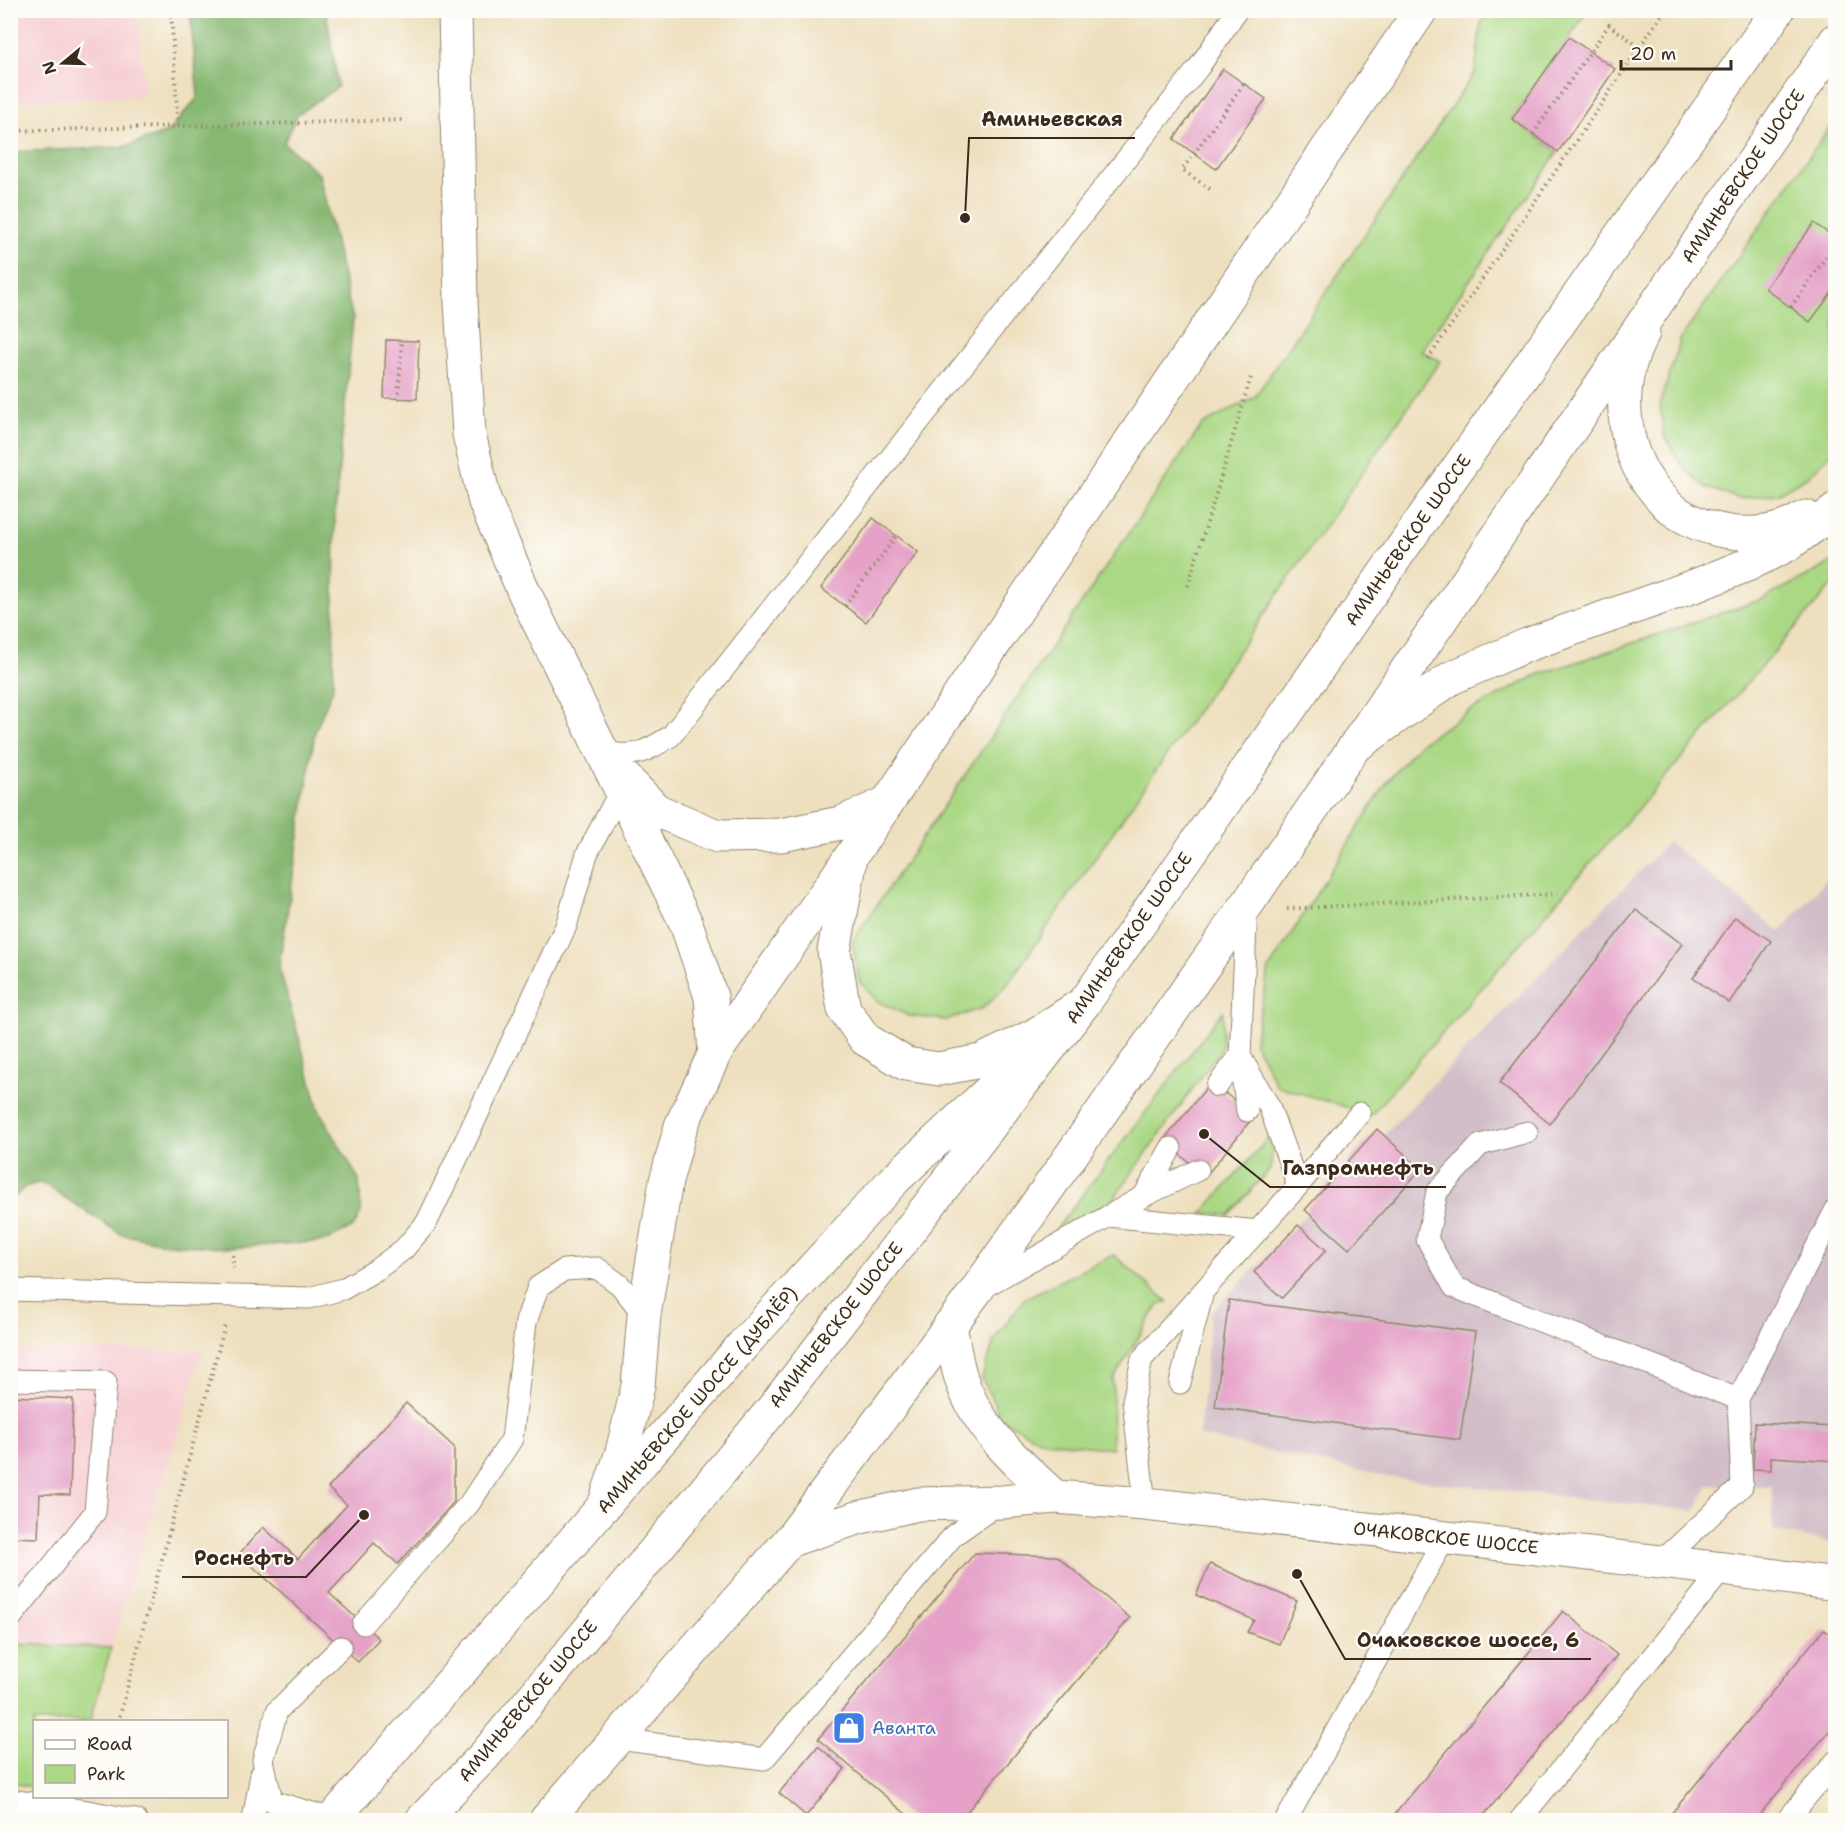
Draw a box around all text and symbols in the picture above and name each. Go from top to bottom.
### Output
north arrow [33,33,93,93]
scale bar [1621,33,1730,71]
text: 20 m [1630,42,1676,66]
text: N [37,58,61,77]
street label: АМИНЬЕВСКОЕ ШОССЕ [1676,84,1810,268]
callout: Аминьевская [969,100,1135,138]
text: Аминьевская [981,106,1123,132]
street label: АМИНЬЕВСКОЕ ШОССЕ [1339,449,1477,631]
street label: АМИНЬЕВСКОЕ ШОССЕ [1060,847,1198,1029]
callout: Газпромнефть [1270,1149,1446,1187]
text: Газпромнефть [1282,1155,1434,1181]
street label: АМИНЬЕВСКОЕ ШОССЕ [764,1237,908,1413]
street label: АМИНЬЕВСКОЕ ШОССЕ (ДУБЛЁР) [592,1281,802,1519]
street label: ОЧАКОВСКОЕ ШОССЕ [1352,1516,1540,1560]
callout: Роснефть [182,1539,306,1577]
text: Роснефть [194,1545,294,1571]
street label: АМИНЬЕВСКОЕ ШОССЕ [453,1615,603,1787]
callout: Очаковское шоссе, 6 [1345,1621,1591,1659]
text: Очаковское шоссе, 6 [1357,1627,1579,1653]
shop icon: Аванта [831,1710,867,1746]
place label: Аванта [872,1716,936,1740]
legend [33,1720,228,1798]
text: Road [87,1732,132,1756]
text: Park [87,1762,126,1786]

